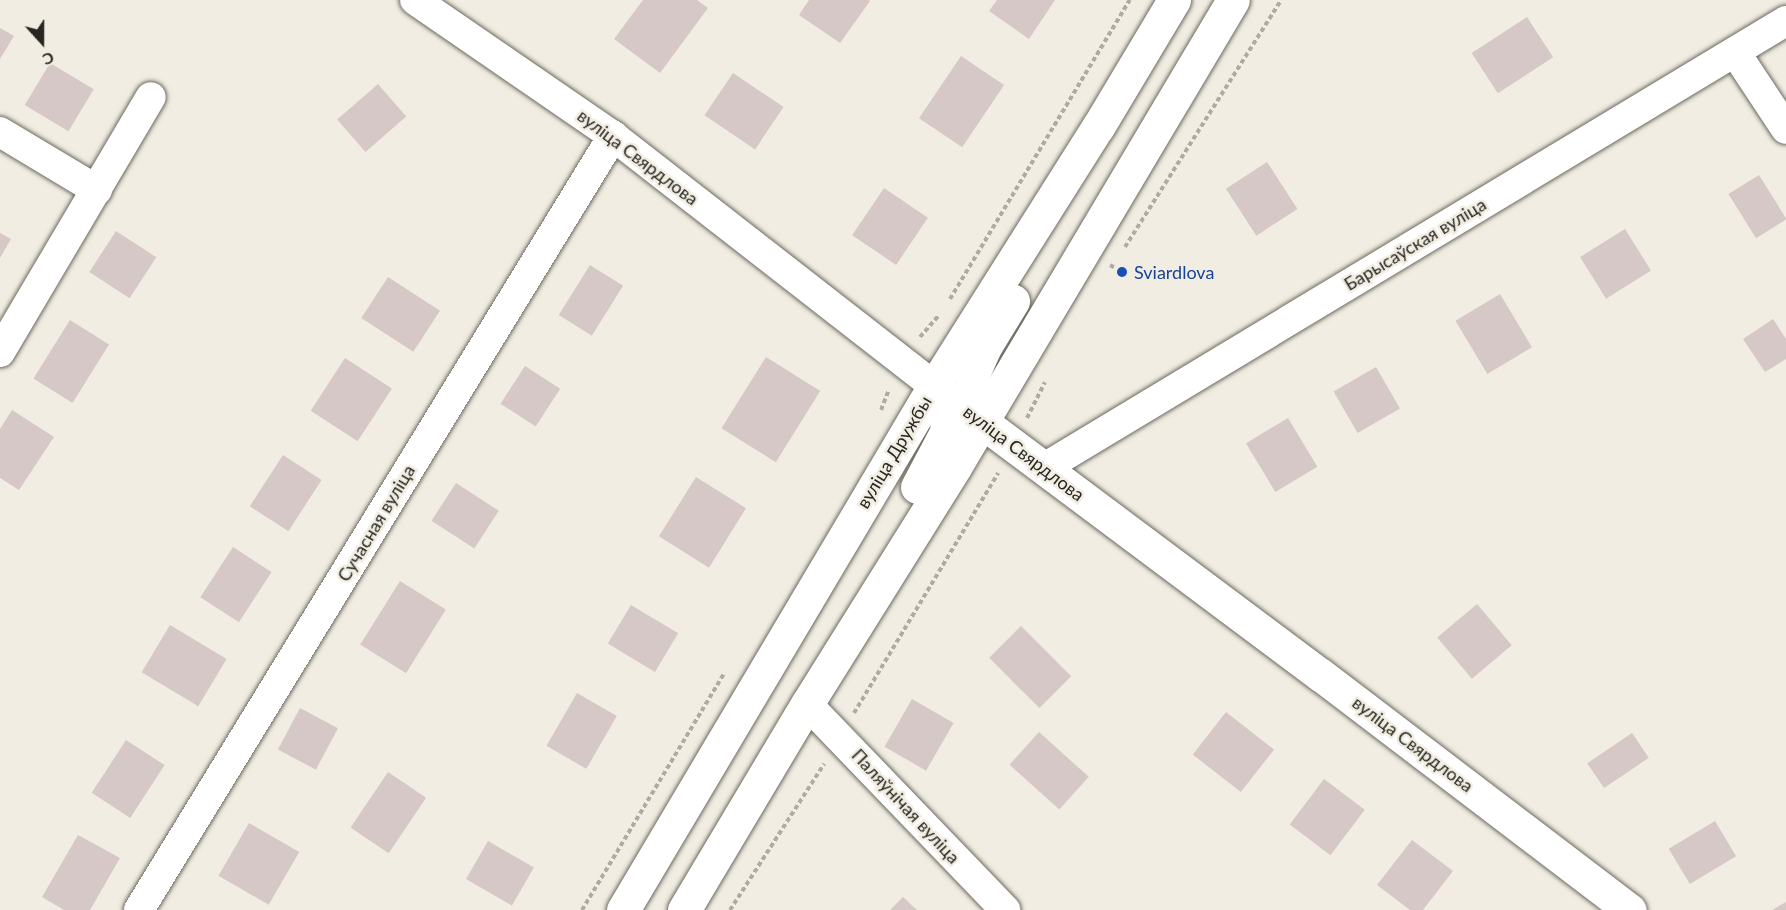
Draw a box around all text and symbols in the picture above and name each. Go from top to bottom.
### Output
north arrow [12,12,72,72]
text: С [40,49,57,70]
street label: вуліца Свярдлова [573,105,703,209]
street label: Барысаўская вуліца [1340,193,1490,295]
place label: Sviardlova [1134,261,1214,283]
marker: Sviardlova [1115,265,1129,279]
street label: вуліца Дружбы [852,392,936,512]
street label: вуліца Свярдлова [959,401,1089,505]
street label: Сучасная вуліца [333,461,419,585]
street label: вуліца Свярдлова [1348,692,1478,796]
street label: Паляўнічая вуліца [847,744,965,868]

